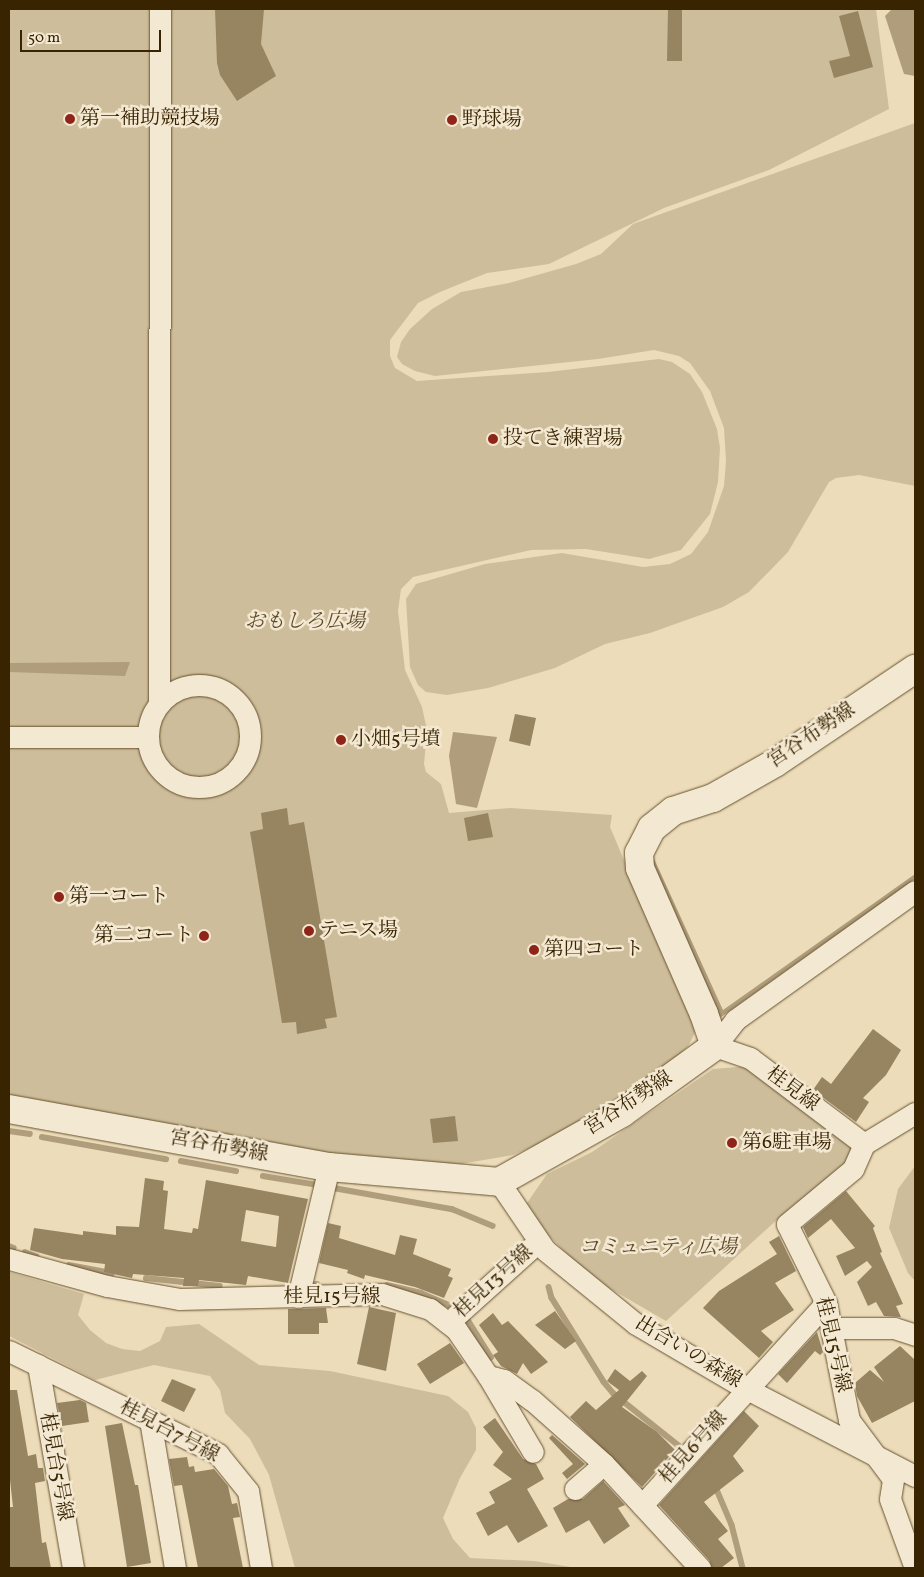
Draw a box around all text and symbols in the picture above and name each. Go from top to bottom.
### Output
scale bar [22,20,164,52]
text: 50 m [28,28,60,49]
place label: 第一補助競技場 [80,107,220,131]
place label: 野球場 [462,108,522,132]
marker: 第一補助競技場 [64,113,76,125]
marker: 野球場 [446,114,458,126]
place label: 投てき練習場 [503,427,623,451]
marker: 投てき練習場 [487,433,499,445]
park label: おもしろ広場 [245,610,365,634]
street label: 宮谷布勢線 [764,698,860,774]
place label: 小畑5号墳 [351,728,441,752]
marker: 小畑5号墳 [335,734,347,746]
place label: 第一コート [69,885,169,909]
marker: 第一コート [53,891,65,903]
place label: テニス場 [319,919,399,943]
place label: 第二コート [94,924,194,948]
marker: テニス場 [303,925,315,937]
marker: 第二コート [198,930,210,942]
place label: 第四コート [544,938,644,962]
marker: 第四コート [528,944,540,956]
street label: 桂見線 [761,1062,823,1118]
street label: 宮谷布勢線 [581,1067,677,1141]
street label: 宮谷布勢線 [168,1126,270,1168]
place label: 第6駐車場 [742,1131,832,1155]
marker: 第6駐車場 [726,1137,738,1149]
park label: コミュニティ広場 [578,1236,738,1260]
street label: 桂見13号線 [450,1240,538,1324]
street label: 桂見15号線 [283,1285,381,1309]
street label: 桂見15号線 [809,1295,855,1395]
street label: 出合いの森線 [630,1312,746,1394]
street label: 桂見台7号線 [115,1396,223,1468]
street label: 桂見6号線 [655,1406,733,1490]
street label: 桂見台5号線 [34,1411,76,1523]

